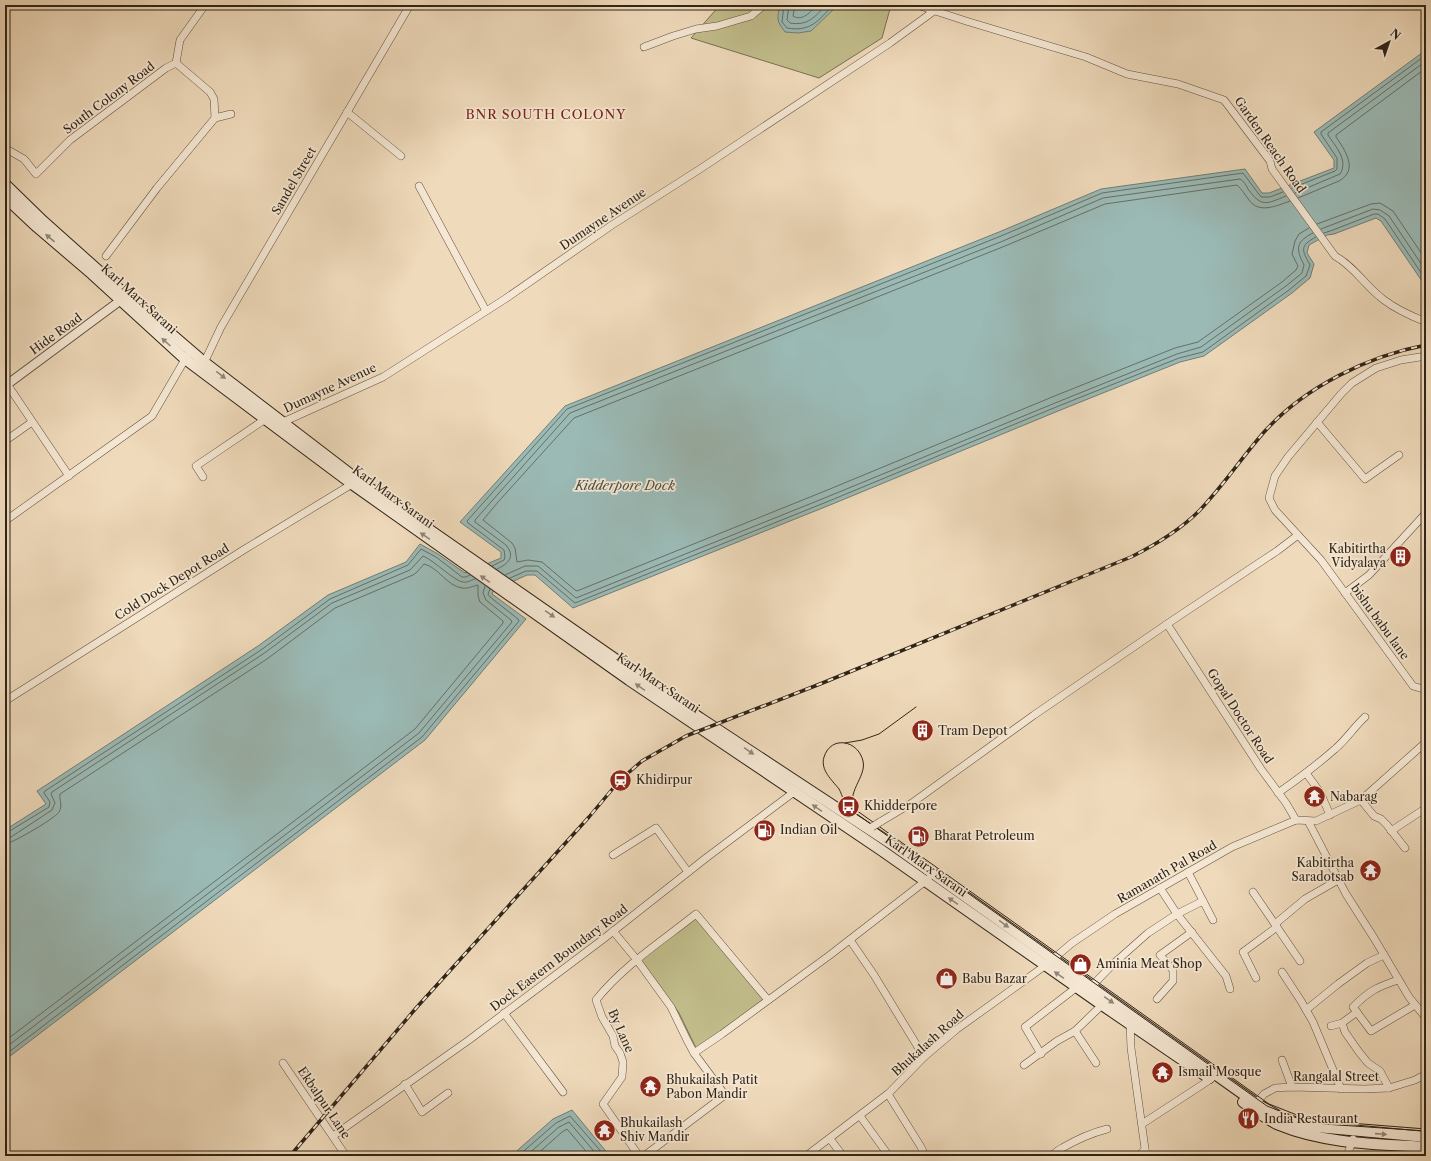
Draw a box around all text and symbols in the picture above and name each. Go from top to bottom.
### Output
north arrow [1369,22,1409,62]
text: N [1387,26,1404,43]
street label: South Colony Road [60,58,158,137]
street label: Garden Reach Road [1232,94,1310,196]
district label: BNR SOUTH COLONY [466,106,626,122]
street label: Sandel Street [268,144,319,217]
street label: Dumayne Avenue [557,184,649,253]
one-way arrow [44,233,55,242]
street label: Karl Marx Sarani [98,261,181,337]
street label: Hide Road [27,309,85,358]
one-way arrow [162,338,171,347]
street label: Dumayne Avenue [281,359,379,416]
one-way arrow [215,370,226,379]
street label: Karl Marx Sarani [350,462,437,531]
water label: Kidderpore Dock [574,477,675,493]
one-way arrow [419,532,430,540]
street label: Cold Dock Depot Road [112,540,232,623]
place label: Kabitirtha Vidyalaya [1328,541,1387,570]
building icon: Kabitirtha Vidyalaya [1388,543,1414,569]
one-way arrow [480,575,491,583]
street label: bishu babu lane [1348,581,1413,663]
one-way arrow [545,610,555,618]
street label: Karl Marx Sarani [614,649,703,716]
street label: Gopal Doctor Road [1204,665,1277,767]
one-way arrow [635,683,645,691]
building icon: Tram Depot [910,718,936,744]
place label: Tram Depot [938,723,1008,738]
one-way arrow [744,747,755,755]
station icon: Khidirpur [607,767,633,793]
place label: Khidirpur [636,772,692,787]
temple icon: Nabarag [1302,784,1328,810]
place label: Nabarag [1330,789,1378,804]
bus stop icon: Khidderpore [835,793,861,819]
place label: Khidderpore [864,798,938,813]
one-way arrow [811,804,823,811]
fuel station icon: Indian Oil [751,817,777,843]
place label: Indian Oil [780,822,838,837]
fuel station icon: Bharat Petroleum [905,823,931,849]
place label: Bharat Petroleum [934,828,1035,843]
street label: Karl Marx Sarani [882,832,971,900]
street label: Ramanath Pal Road [1115,837,1220,906]
place label: Kabitirtha Saradotsab [1292,855,1355,884]
temple icon: Kabitirtha Saradotsab [1357,857,1383,883]
one-way arrow [948,897,958,905]
street label: Dock Eastern Boundary Road [487,901,631,1014]
one-way arrow [998,920,1009,928]
shop icon: Aminia Meat Shop [1067,951,1093,977]
place label: Aminia Meat Shop [1095,956,1202,971]
shop icon: Babu Bazar [934,966,960,992]
place label: Babu Bazar [962,971,1027,986]
one-way arrow [1054,971,1065,979]
one-way arrow [1104,996,1115,1004]
street label: Bhukalash Road [889,1006,967,1079]
street label: By Lane [605,1007,638,1055]
temple icon: Ismail Mosque [1150,1059,1176,1085]
street label: Ekbalpur Lane [295,1064,354,1142]
place label: Ismail Mosque [1178,1064,1262,1079]
street label: Rangalal Street [1293,1069,1380,1084]
place label: Bhukailash Patit Pabon Mandir [666,1072,759,1101]
temple icon: Bhukailash Patit Pabon Mandir [638,1074,664,1100]
restaurant icon: India Restaurant [1235,1106,1261,1132]
place label: India Restaurant [1264,1111,1359,1126]
place label: Bhukailash Shiv Mandir [620,1115,689,1144]
temple icon: Bhukailash Shiv Mandir [592,1117,618,1143]
one-way arrow [1375,1130,1387,1137]

